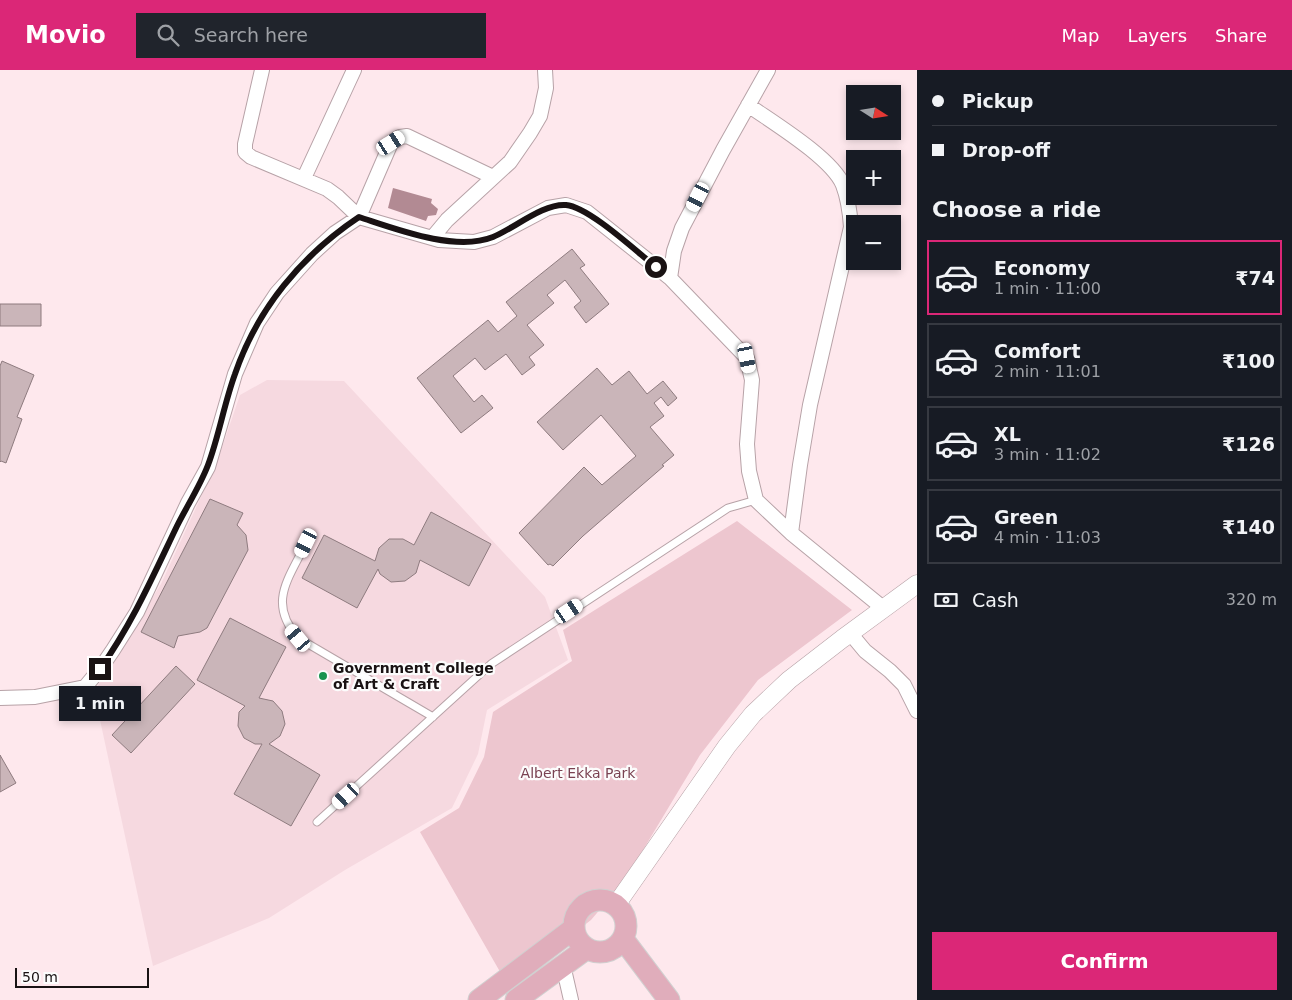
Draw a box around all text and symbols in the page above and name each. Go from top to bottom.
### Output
search box [136,13,486,58]
text: Movio [25,21,106,49]
icon: search [154,21,182,49]
text: Search here [194,24,308,46]
text: Map [1061,25,1099,46]
text: Layers [1127,25,1187,46]
text: Share [1215,25,1267,46]
north arrow [846,85,901,140]
map controls [846,85,901,270]
text: Pickup [962,90,1033,112]
car [374,129,407,157]
text: Drop-off [962,139,1050,161]
button: + [846,150,901,205]
car [684,180,711,214]
text: Choose a ride [932,197,1101,222]
button: − [846,215,901,270]
icon: car [934,255,979,300]
route start [645,256,667,278]
text: Economy [994,257,1090,279]
text: ₹74 [1235,267,1275,289]
text: 1 min · 11:00 [994,279,1101,298]
icon: car [934,338,979,383]
text: Comfort [994,340,1081,362]
car [736,342,757,374]
text: ₹100 [1222,350,1275,372]
text: 2 min · 11:01 [994,362,1101,381]
icon: car [934,421,979,466]
text: XL [994,423,1021,445]
text: ₹126 [1222,433,1275,455]
text: 3 min · 11:02 [994,445,1101,464]
icon: car [934,504,979,549]
text: Green [994,506,1058,528]
text: ₹140 [1222,516,1275,538]
car [292,526,319,560]
text: 4 min · 11:03 [994,528,1101,547]
icon: cash [932,586,960,614]
text: Cash [972,589,1019,611]
text: 320 m [1226,590,1277,609]
car [552,596,585,626]
car [282,622,313,654]
route end [89,658,111,680]
place label: Government College of Art & Craft [333,660,494,692]
marker: Government College of Art & Craft [317,670,329,682]
callout: 1 min [59,686,141,722]
text: 1 min [75,694,125,713]
park label: Albert Ekka Park [521,765,636,781]
car [329,780,362,812]
button: Confirm [932,932,1277,990]
scale bar [15,965,149,988]
text: 50 m [22,969,58,985]

